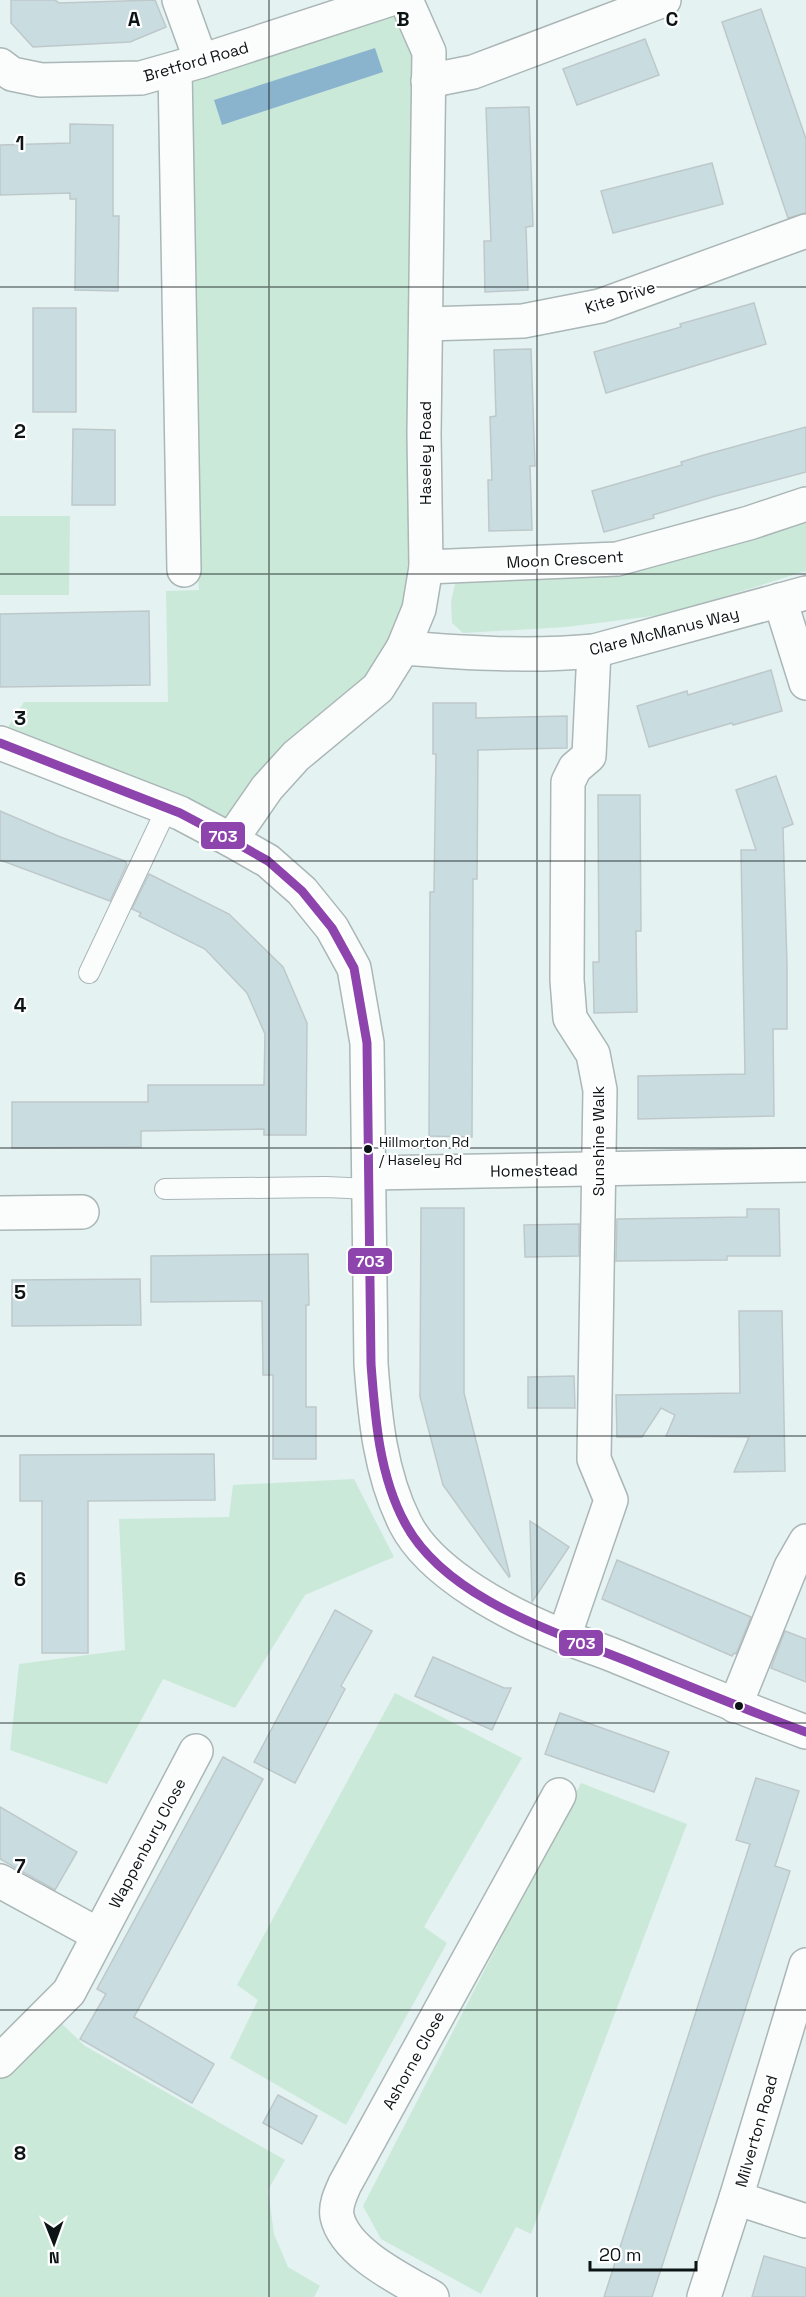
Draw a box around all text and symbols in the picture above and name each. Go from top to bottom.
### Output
text: A [128,6,141,32]
text: B [396,6,410,32]
text: C [666,6,679,32]
street label: Bretford Road [141,36,251,87]
text: 1 [15,130,25,156]
street label: Kite Drive [582,276,658,319]
street label: Haseley Road [415,401,436,505]
text: 2 [14,418,26,444]
street label: Moon Crescent [506,546,624,573]
street label: Clare McManus Way [587,603,741,660]
text: 3 [14,705,26,731]
line badge: 703 [200,821,246,850]
text: 703 [209,826,238,847]
text: 4 [14,992,27,1018]
street label: Sunshine Walk [588,1085,609,1196]
place label: Hillmorton Rd / Haseley Rd [379,1133,469,1169]
marker: Hillmorton Rd / Haseley Rd [362,1143,374,1155]
street label: Homestead [490,1159,578,1182]
line badge: 703 [347,1247,393,1275]
text: 703 [356,1251,385,1272]
text: 5 [14,1279,26,1305]
text: 6 [14,1566,26,1592]
line badge: 703 [558,1629,604,1657]
text: 703 [567,1633,596,1654]
unlabelled marker [733,1700,745,1712]
street label: Wappenbury Close [104,1774,191,1912]
text: 7 [14,1853,26,1879]
street label: Ashorne Close [378,2007,449,2113]
street label: Milverton Road [730,2073,783,2190]
text: 8 [14,2140,26,2166]
north arrow [24,2213,84,2273]
scale bar [590,2234,696,2272]
text: 20 m [599,2243,642,2266]
text: N [49,2247,60,2268]

